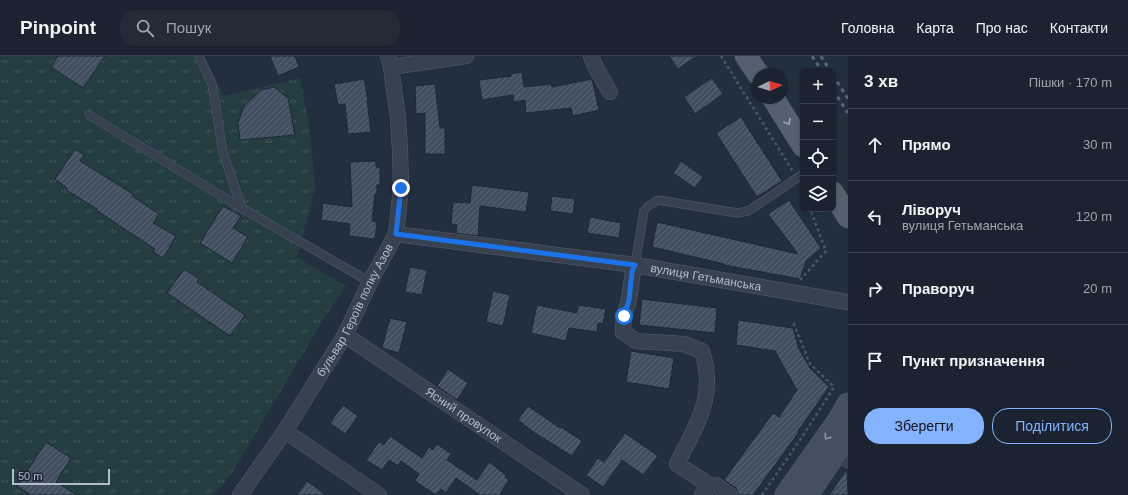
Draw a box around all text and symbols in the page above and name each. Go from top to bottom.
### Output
search box [120,10,400,46]
text: Pinpoint [20,17,96,38]
icon: search [134,17,156,39]
text: Пошук [166,19,211,36]
text: Головна [841,20,894,36]
text: Карта [916,20,954,36]
text: Про нас [976,20,1028,36]
text: Контакти [1050,20,1108,36]
north arrow [752,68,788,104]
map controls [800,68,836,212]
button: + [800,68,836,104]
text: 3 хв [864,72,898,91]
text: Пішки · 170 m [1029,75,1112,90]
button: − [800,104,836,140]
one-way arrow [783,118,791,125]
icon: ahead [864,134,886,156]
text: Прямо [902,136,951,153]
text: 30 m [1083,137,1112,152]
button: locate [800,140,836,176]
button: layers [800,176,836,212]
route end [392,179,410,197]
text: Ліворуч [902,201,961,218]
icon: left [864,206,886,228]
text: 120 m [1076,209,1112,224]
text: вулиця Гетьманська [902,218,1023,233]
street label: бульвар Героїв полку Азов [314,242,396,379]
street label: вулиця Гетьманська [650,261,763,294]
icon: right [864,278,886,300]
text: Праворуч [902,280,975,297]
text: 20 m [1083,281,1112,296]
route start [615,307,633,325]
icon: arrive [864,350,886,372]
text: Пункт призначення [902,352,1045,369]
street label: Ясний провулок [423,384,505,446]
button: Зберегти [864,408,984,444]
button: Поділитися [992,408,1112,444]
one-way arrow [824,433,832,440]
scale bar [12,467,110,486]
text: 50 m [18,470,42,482]

